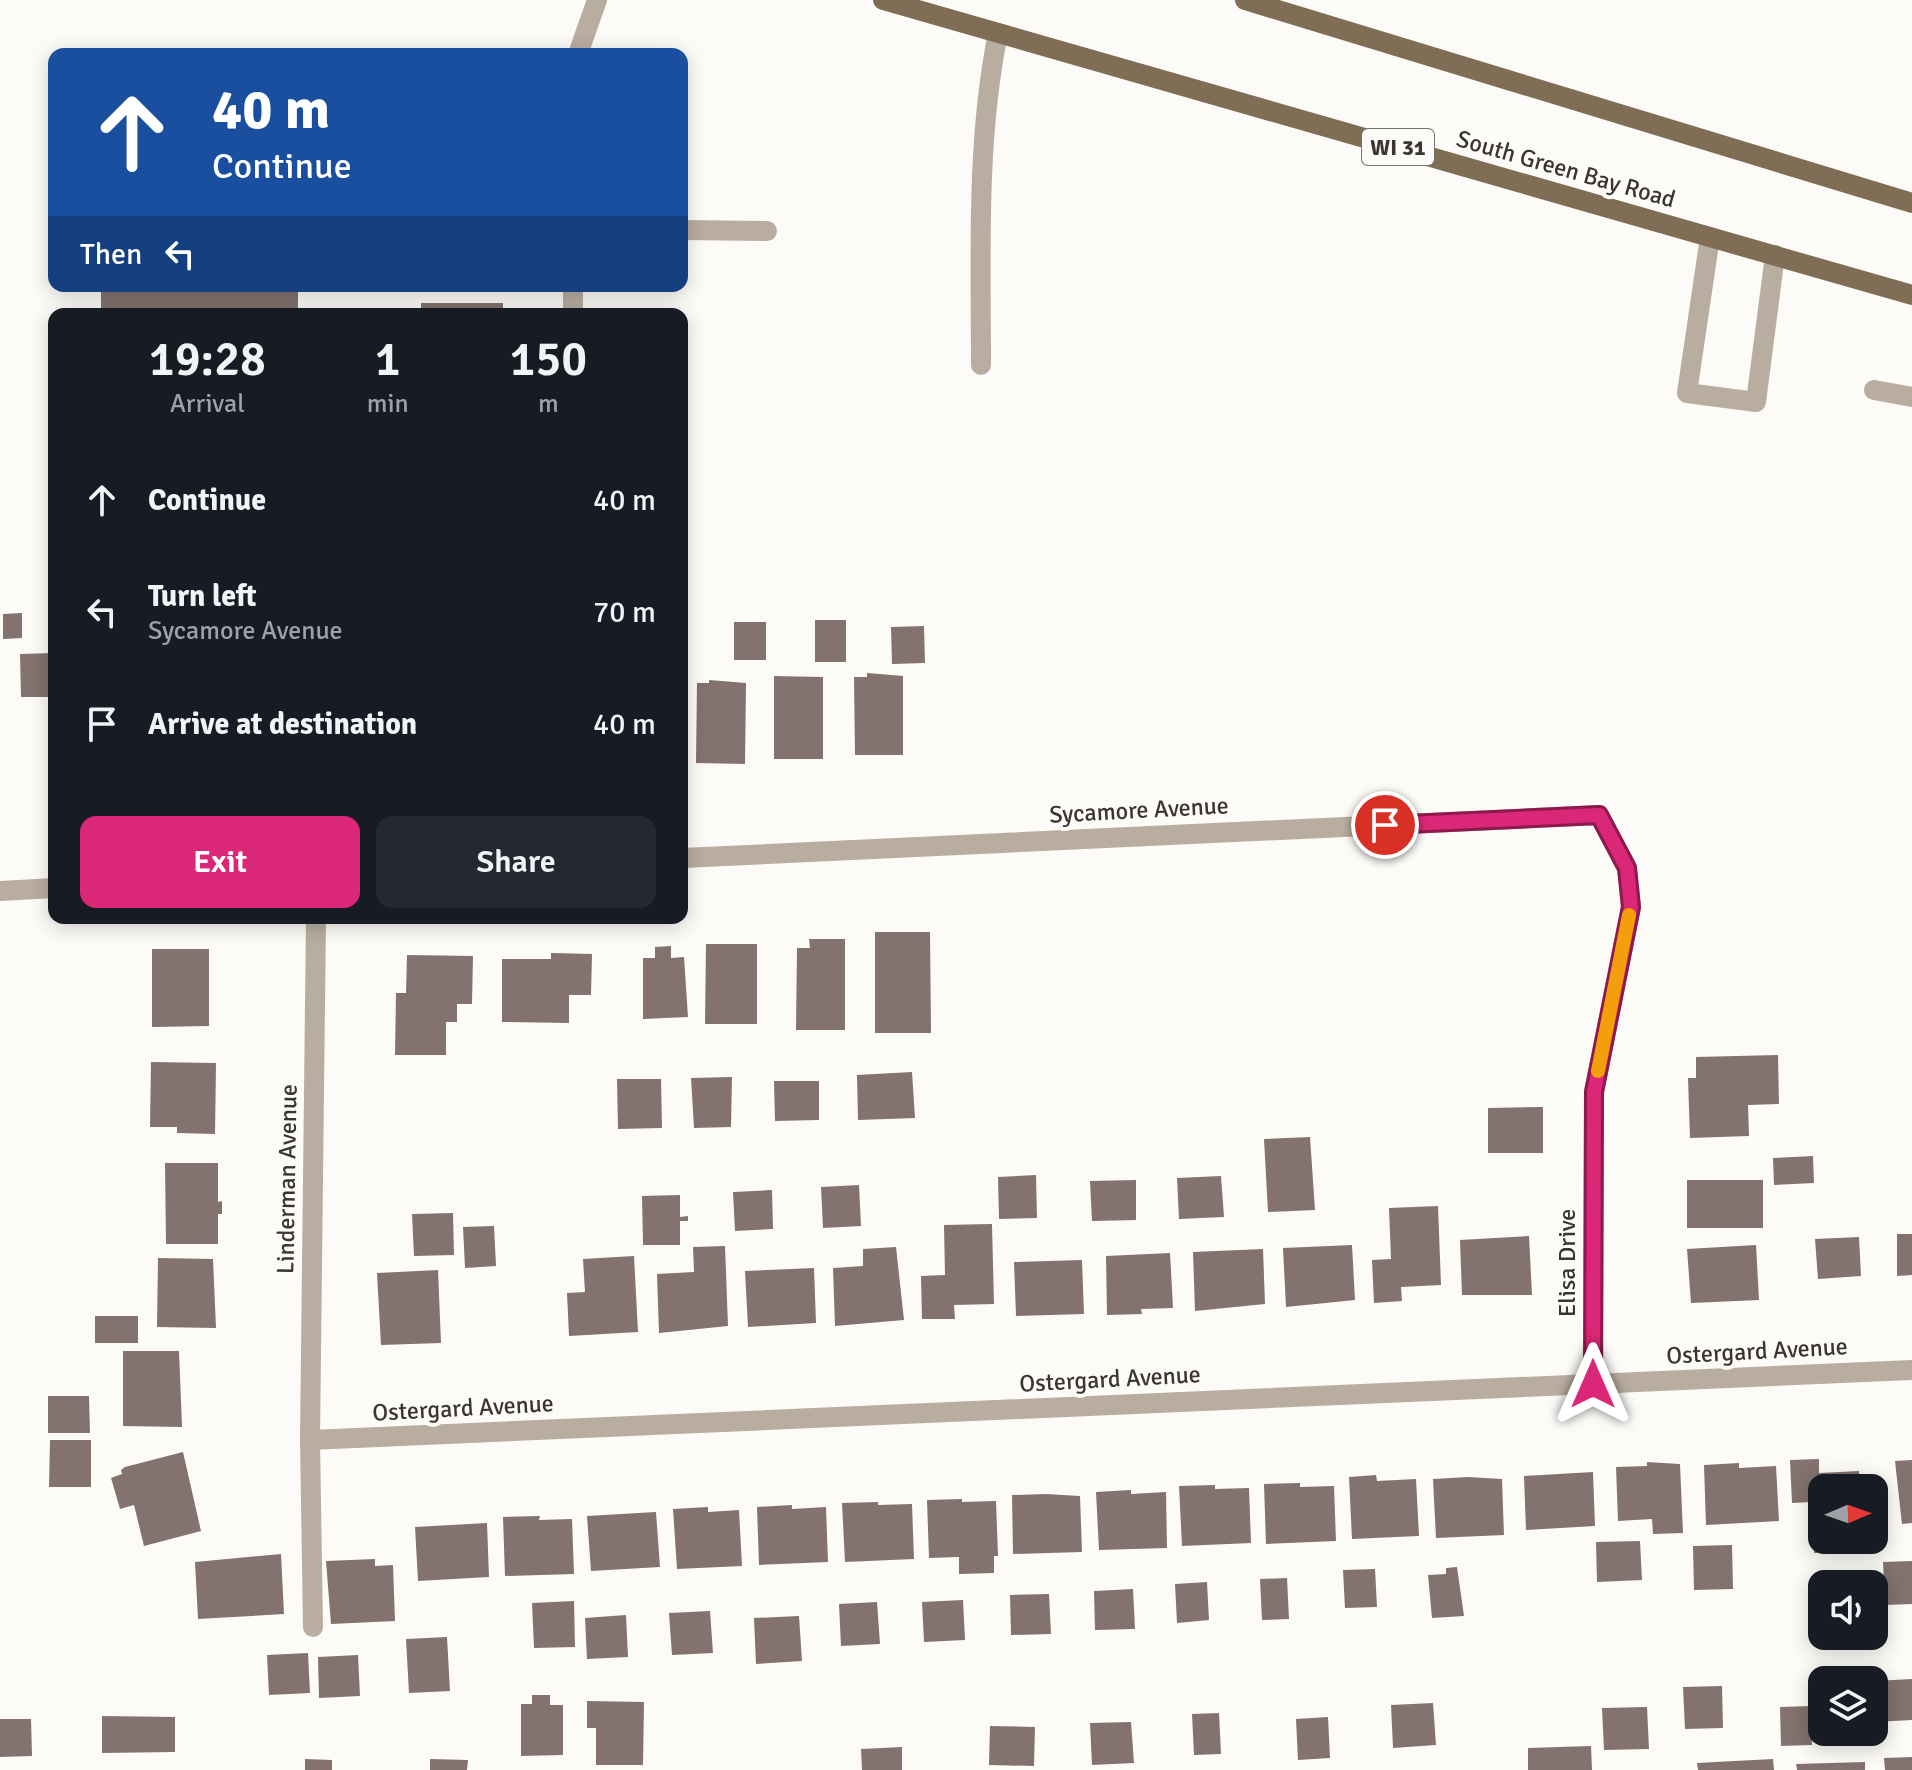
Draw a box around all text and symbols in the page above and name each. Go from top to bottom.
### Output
text: 40 m [212,75,330,144]
icon: ahead [80,80,184,184]
street label: South Green Bay Road [1453,123,1679,215]
road number: WI 31 [1362,129,1434,165]
text: Continue [212,144,352,189]
icon: left [158,232,202,276]
text: Then [80,236,142,273]
text: 19:28 [149,330,266,389]
text: 1 [375,330,401,389]
text: 150 [509,330,587,389]
text: Arrival [170,388,245,420]
text: min [367,388,409,420]
text: m [538,388,559,420]
icon: ahead [80,478,124,522]
text: Continue [148,482,266,519]
text: 40 m [593,482,656,519]
text: Turn left [148,578,257,615]
icon: left [80,590,124,634]
text: 70 m [593,594,656,631]
text: Sycamore Avenue [148,615,343,647]
icon: arrive [80,702,124,746]
text: Arrive at destination [148,706,417,743]
text: 40 m [593,706,656,743]
street label: Sycamore Avenue [1049,790,1229,830]
pin [1351,791,1419,859]
icon: arrive [1363,803,1407,847]
button: Exit [80,816,360,908]
button: Share [376,816,656,908]
street label: Linderman Avenue [270,1084,304,1274]
street label: Elisa Drive [1552,1209,1582,1317]
street label: Ostergard Avenue [1666,1331,1848,1371]
position arrow [1551,1342,1635,1426]
street label: Ostergard Avenue [1019,1359,1201,1399]
street label: Ostergard Avenue [372,1388,554,1428]
north arrow [1808,1474,1888,1554]
map controls [1808,1474,1888,1746]
button: sound [1808,1570,1888,1650]
button: layers [1808,1666,1888,1746]

